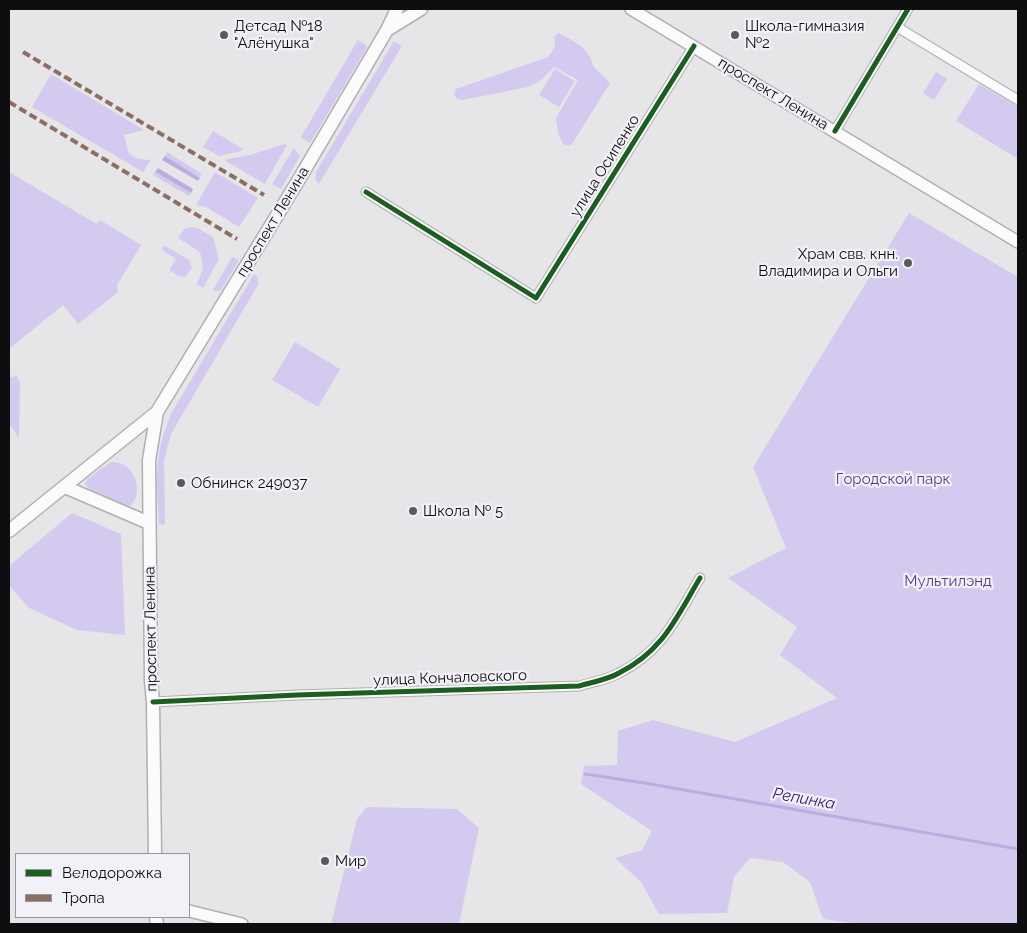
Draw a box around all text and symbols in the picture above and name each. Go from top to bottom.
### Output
place label: Детсад №18 "Алёнушка" [234,17,323,52]
place label: Школа-гимназия №2 [745,17,865,52]
marker: Детсад №18 "Алёнушка" [218,29,230,41]
marker: Школа-гимназия №2 [729,29,741,41]
street label: проспект Ленина [715,54,831,134]
street label: улица Осипенко [566,112,644,220]
street label: проспект Ленина [233,164,313,280]
place label: Храм свв. кнн. Владимира и Ольги [758,245,898,280]
marker: Храм свв. кнн. Владимира и Ольги [902,257,914,269]
park label: Городской парк [836,470,950,488]
place label: Обнинск 249037 [191,474,308,492]
marker: Обнинск 249037 [175,477,187,489]
place label: Школа № 5 [423,502,503,520]
marker: Школа № 5 [407,505,419,517]
street label: проспект Ленина [141,566,161,692]
park label: Мультилэнд [904,572,992,590]
street label: улица Кончаловского [373,666,527,690]
water label: Репинка [771,784,837,814]
place label: Мир [335,852,366,870]
legend [15,853,190,918]
marker: Мир [319,855,331,867]
text: Велодорожка [62,864,162,882]
text: Тропа [62,889,105,907]

